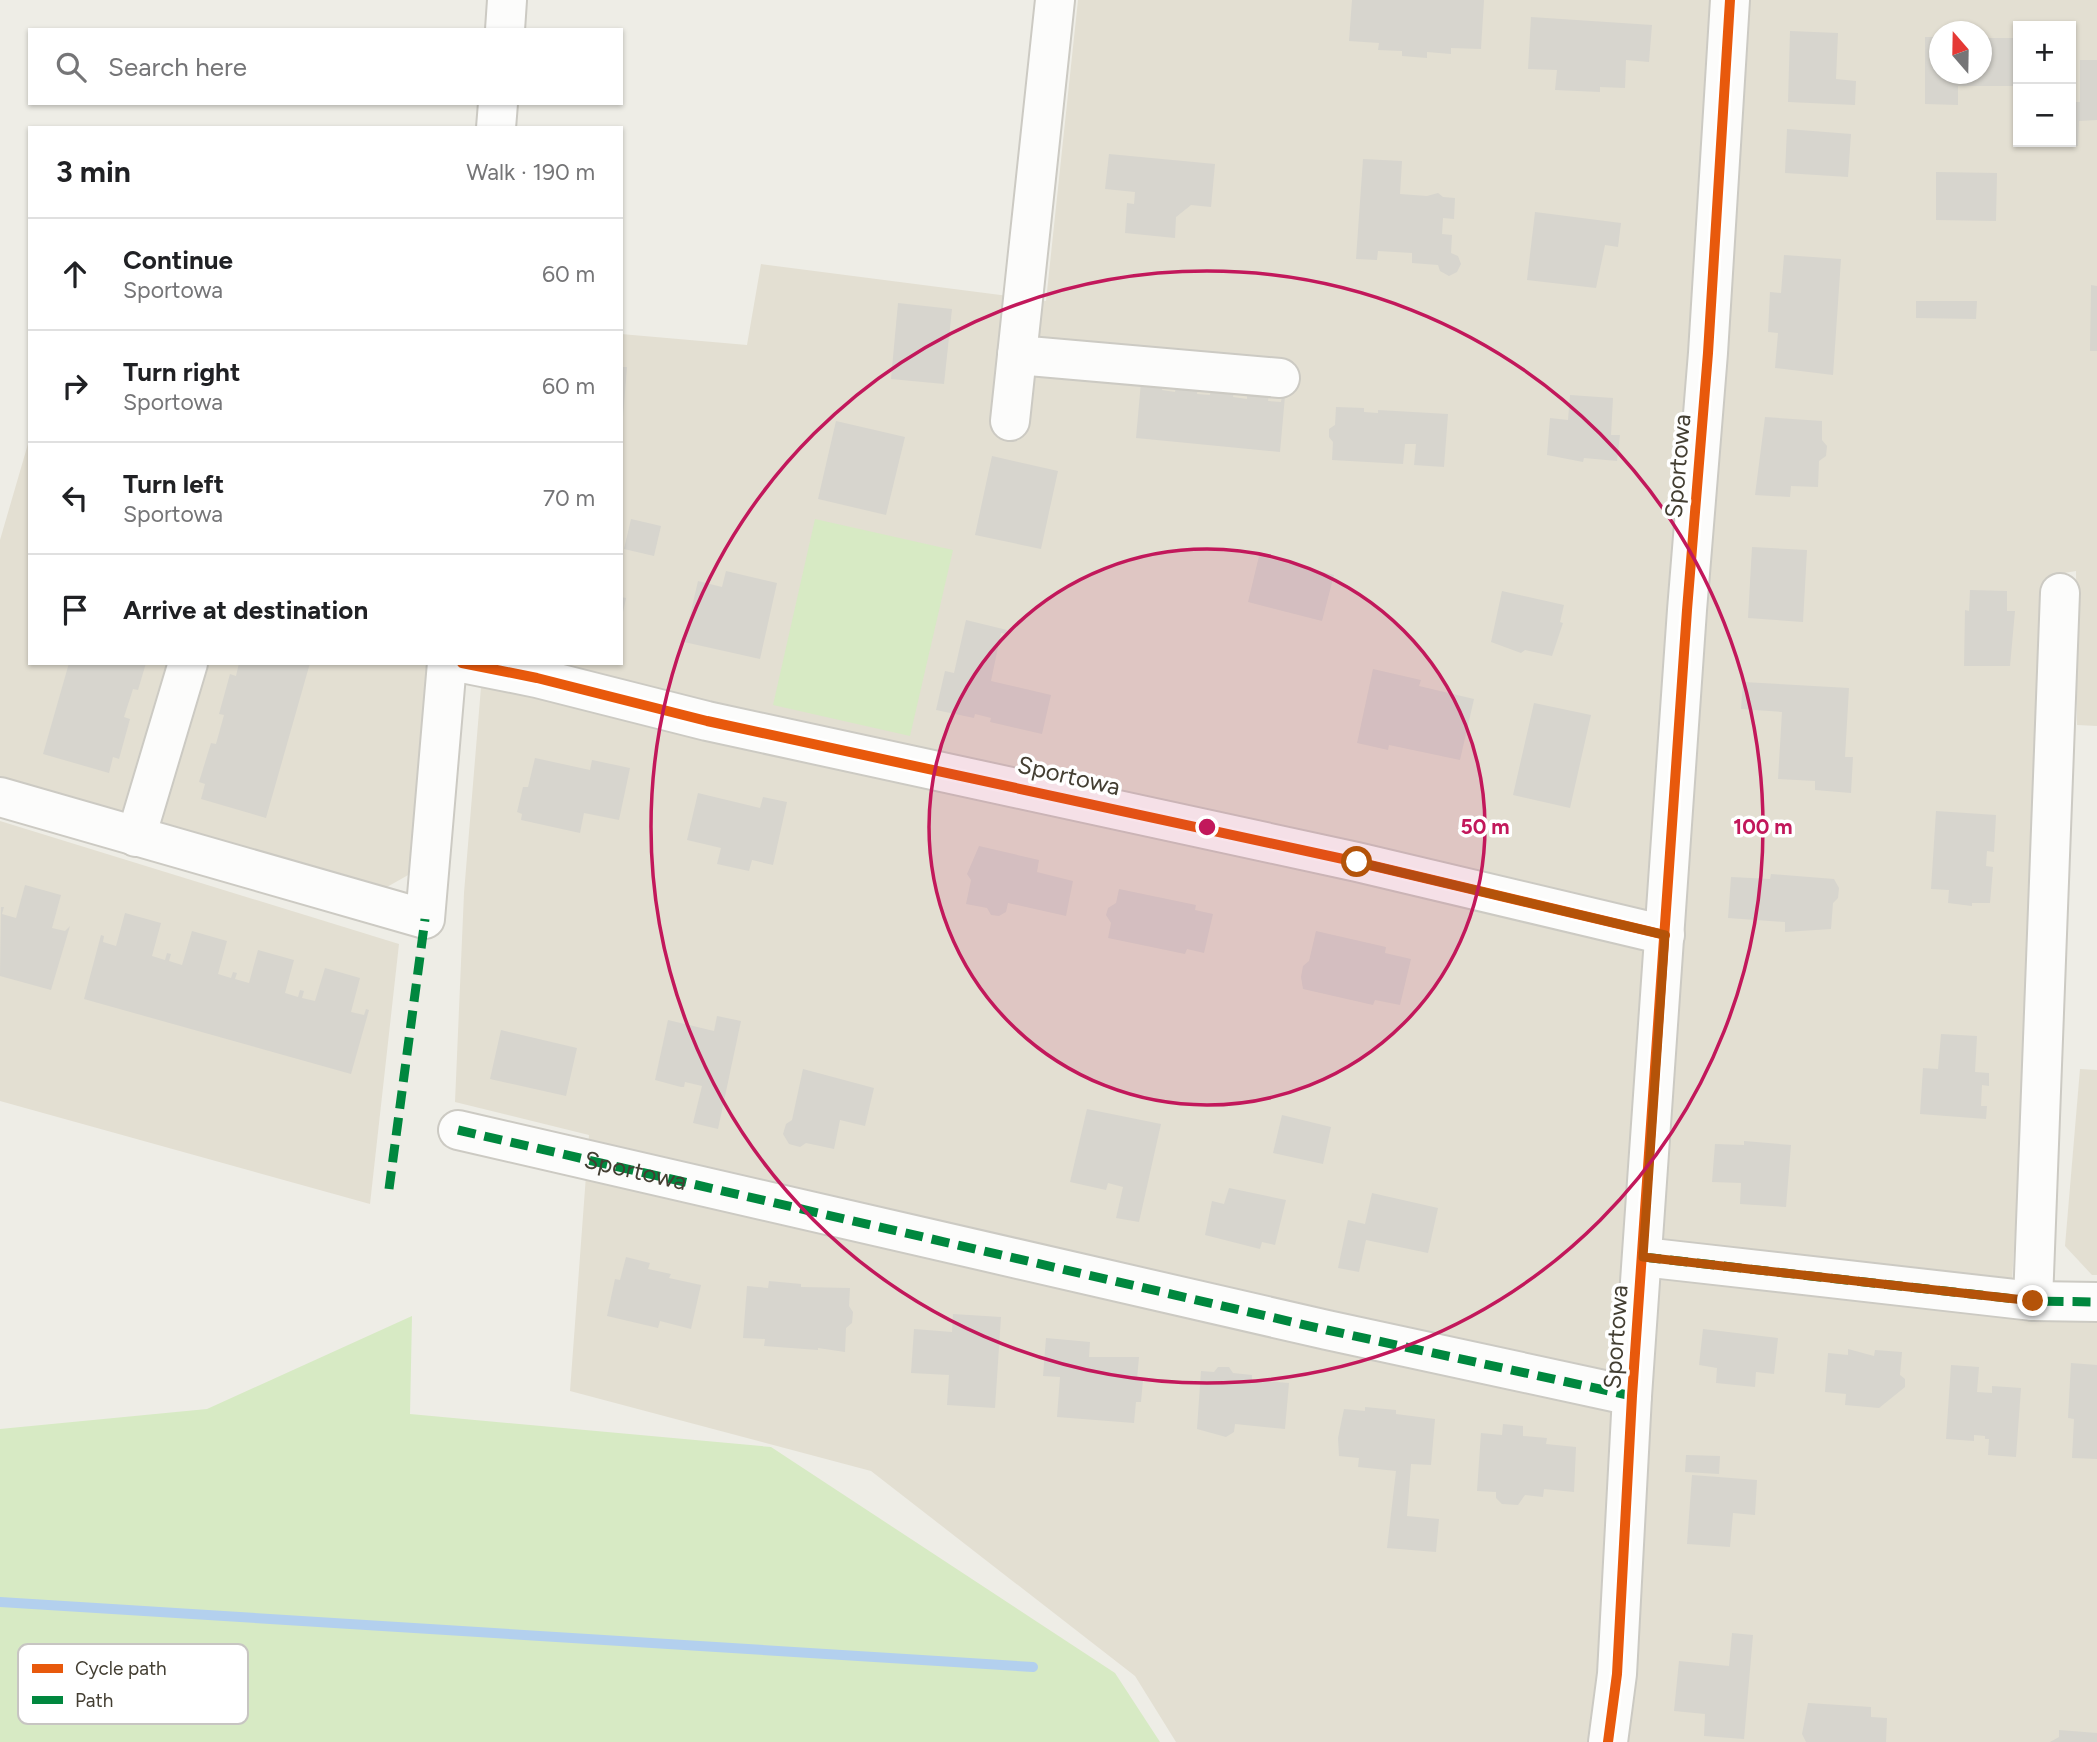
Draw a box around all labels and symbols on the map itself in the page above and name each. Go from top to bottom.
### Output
north arrow [1929,21,1992,84]
street label: Sportowa [1659,413,1696,519]
street label: Sportowa [1015,750,1123,801]
text: 50 m [1460,814,1510,839]
text: 100 m [1733,814,1793,839]
centre of rings [1195,815,1219,839]
route start [1341,846,1372,877]
street label: Sportowa [581,1144,690,1196]
street label: Sportowa [1597,1284,1634,1390]
route end [2017,1285,2048,1316]
legend [18,1644,248,1724]
text: Cycle path [75,1657,167,1680]
text: Path [75,1689,113,1712]

